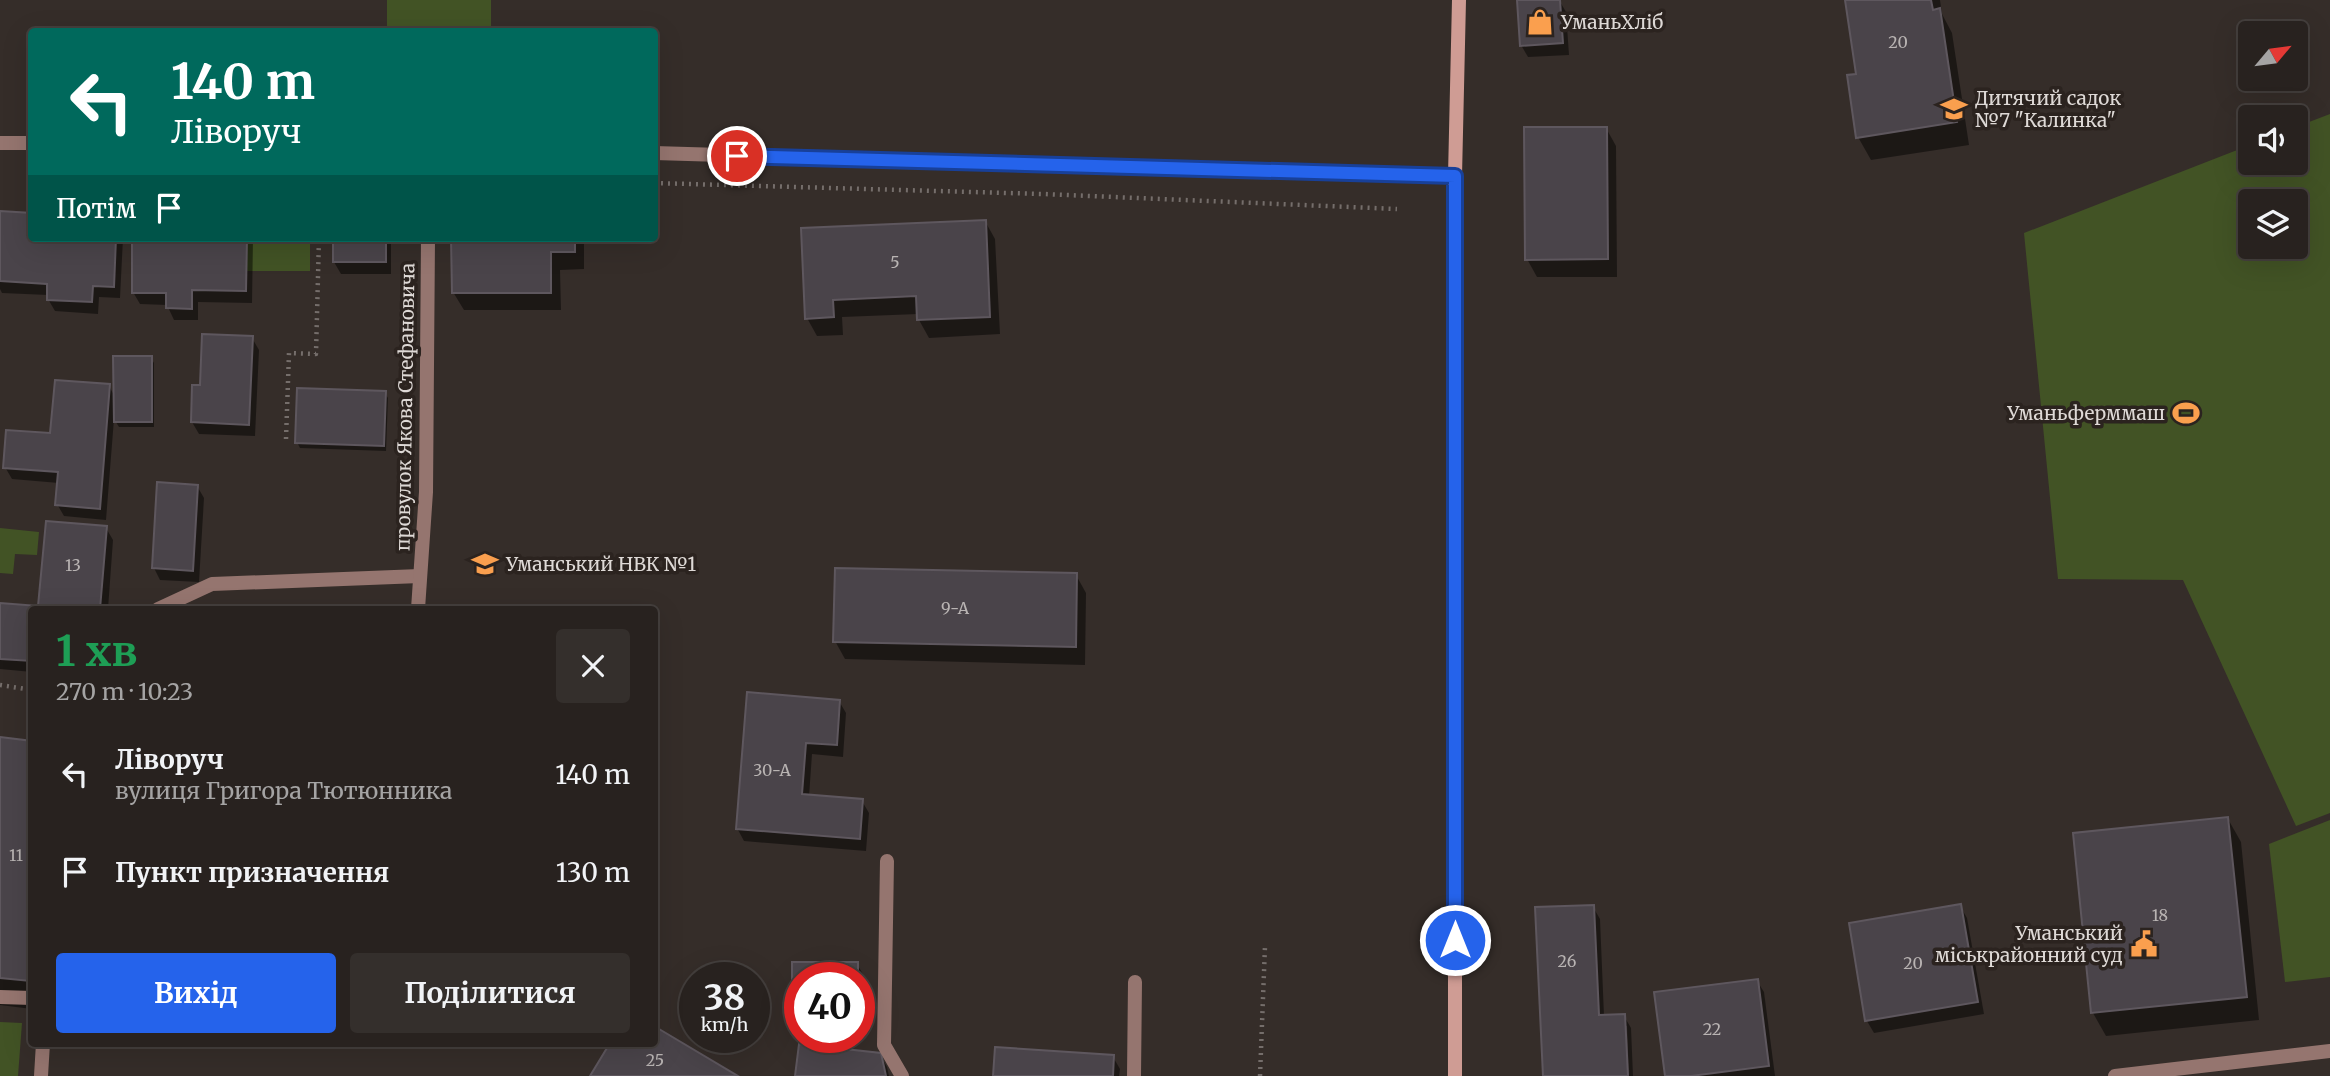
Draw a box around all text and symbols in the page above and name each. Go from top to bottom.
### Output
shop icon: УманьХліб [1525,7,1555,37]
place label: УманьХліб [1560,10,1663,34]
north arrow [2238,21,2308,91]
map controls [2238,21,2308,259]
house number: 20 [1888,32,1908,52]
text: 140 m [171,51,315,112]
icon: left [56,56,147,147]
place label: Дитячий садок №7 "Калинка" [1975,86,2121,132]
school or university icon: Дитячий садок №7 "Калинка" [1939,94,1969,124]
button: sound [2238,105,2308,175]
text: Ліворуч [171,112,301,152]
pin [707,126,767,186]
icon: arrive [718,137,756,175]
icon: arrive [150,189,188,227]
button: layers [2238,189,2308,259]
text: Потім [56,192,136,225]
house number: 5 [890,252,900,272]
street label: провулок Якова Стефановича [390,263,420,551]
sports icon: Уманьферммаш [2171,398,2201,428]
place label: Уманьферммаш [2006,401,2165,425]
school or university icon: Уманський НВК №1 [470,549,500,579]
place label: Уманський НВК №1 [505,552,696,576]
house number: 13 [65,555,81,575]
house number: 9-А [941,598,970,618]
text: 1 хв [56,625,137,677]
button: close [556,629,630,703]
text: 270 m · 10:23 [56,677,193,706]
text: Ліворуч [115,743,224,776]
icon: left [56,755,94,793]
text: 140 m [555,758,630,791]
house number: 30-А [753,760,792,780]
text: вулиця Григора Тютюнника [115,776,452,805]
house number: 11 [9,845,23,865]
icon: arrive [56,853,94,891]
text: Пункт призначення [115,856,389,889]
text: 130 m [556,856,630,889]
position arrow [1418,903,1492,977]
house number: 18 [2152,905,2168,925]
place label: Уманський міськрайонний суд [1935,921,2123,967]
public building icon: Уманський міськрайонний суд [2129,929,2159,959]
house number: 26 [1558,951,1577,971]
button: Вихід [56,953,336,1033]
button: Поділитися [350,953,630,1033]
house number: 20 [1903,953,1923,973]
speed limit sign: 40 [784,962,875,1053]
text: 38 [704,976,745,1020]
text: km/h [701,1013,748,1036]
house number: 22 [1703,1019,1721,1039]
house number: 25 [646,1050,664,1070]

